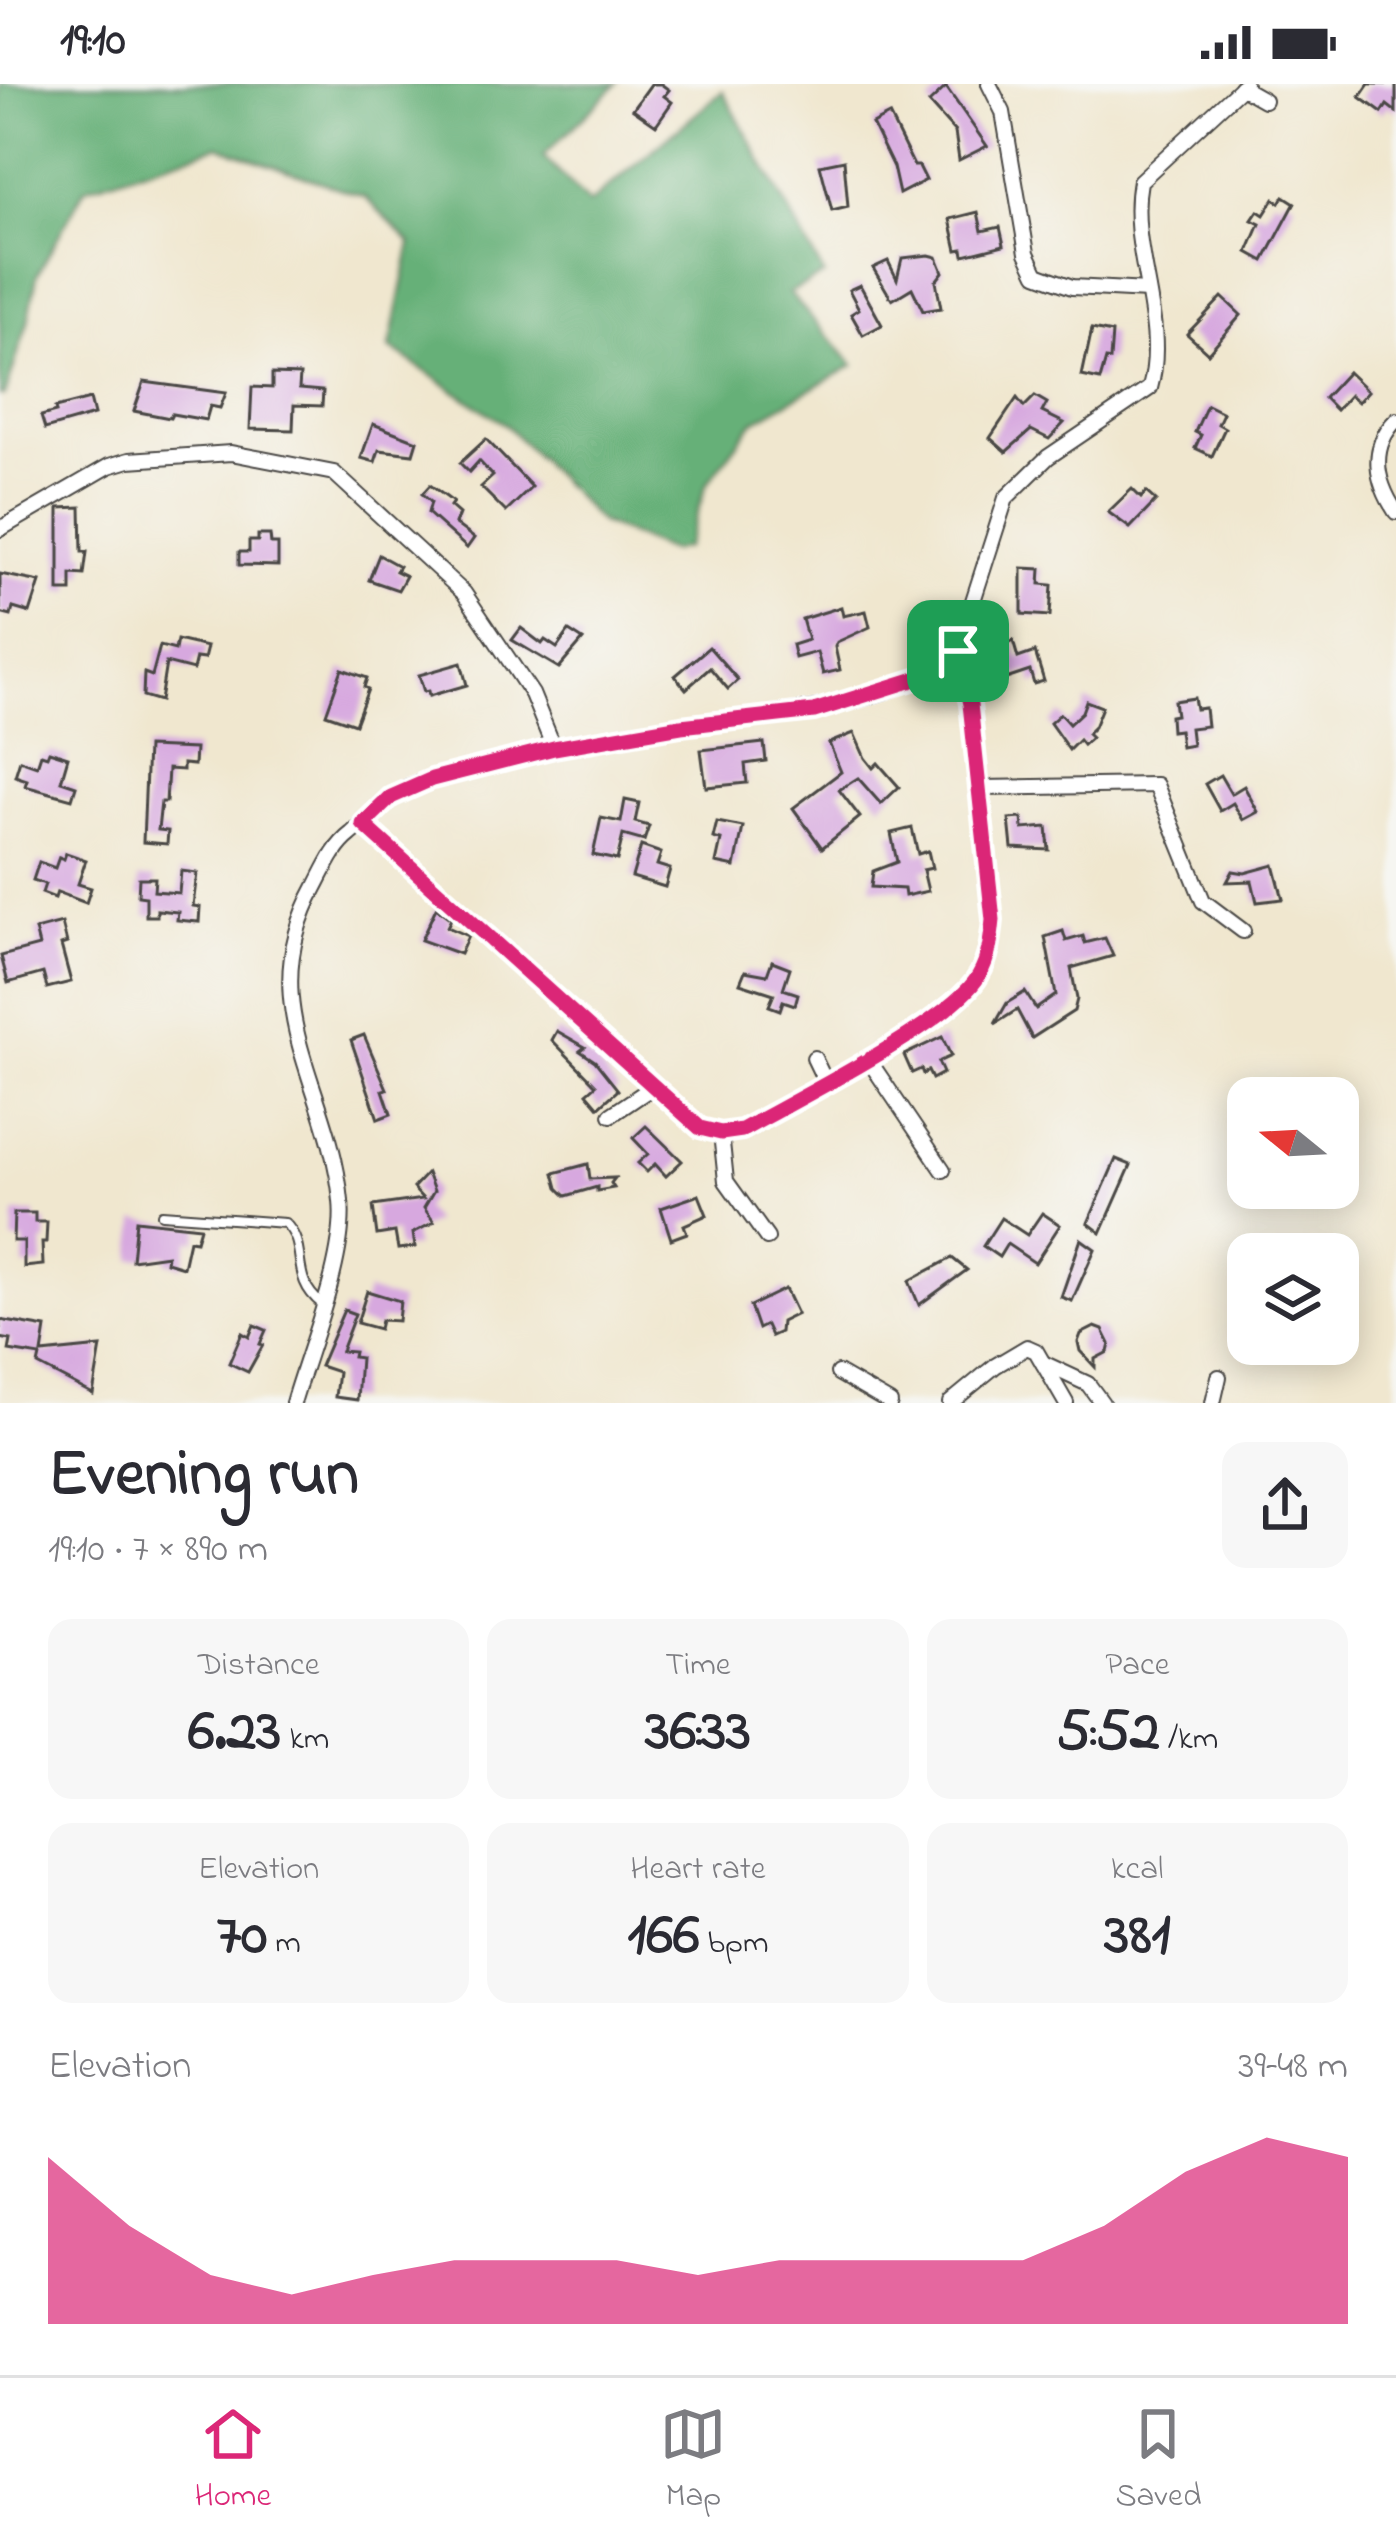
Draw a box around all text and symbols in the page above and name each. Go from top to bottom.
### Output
text: 19:10 [60,9,125,75]
pin [907,600,1009,702]
icon: arrive [925,618,991,684]
north arrow [1227,1077,1359,1209]
map controls [1227,1077,1359,1365]
button: layers [1227,1233,1359,1365]
text: Evening run [48,1429,359,1525]
button: share [1222,1442,1348,1568]
text: 19:10 · 7 × 890 m [48,1522,268,1579]
text: Distance [198,1642,319,1690]
text: Time [665,1642,731,1690]
text: Pace [1105,1642,1170,1690]
text: 6.23 [188,1690,281,1777]
text: 36:33 [645,1690,751,1777]
text: 5:52 [1056,1690,1160,1777]
text: km [281,1716,329,1764]
text: /km [1160,1716,1218,1764]
text: Elevation [198,1846,319,1894]
text: Heart rate [630,1846,766,1894]
text: kcal [1111,1846,1164,1894]
text: 70 [216,1894,267,1981]
text: 166 [627,1894,699,1981]
text: 381 [1104,1894,1171,1981]
text: m [267,1920,301,1968]
text: bpm [699,1920,769,1968]
text: Elevation [48,2039,191,2096]
text: 39–48 m [1238,2039,1348,2096]
tab: Home [195,2401,271,2521]
tab: Map [660,2401,726,2521]
tab: Saved [1115,2401,1201,2521]

